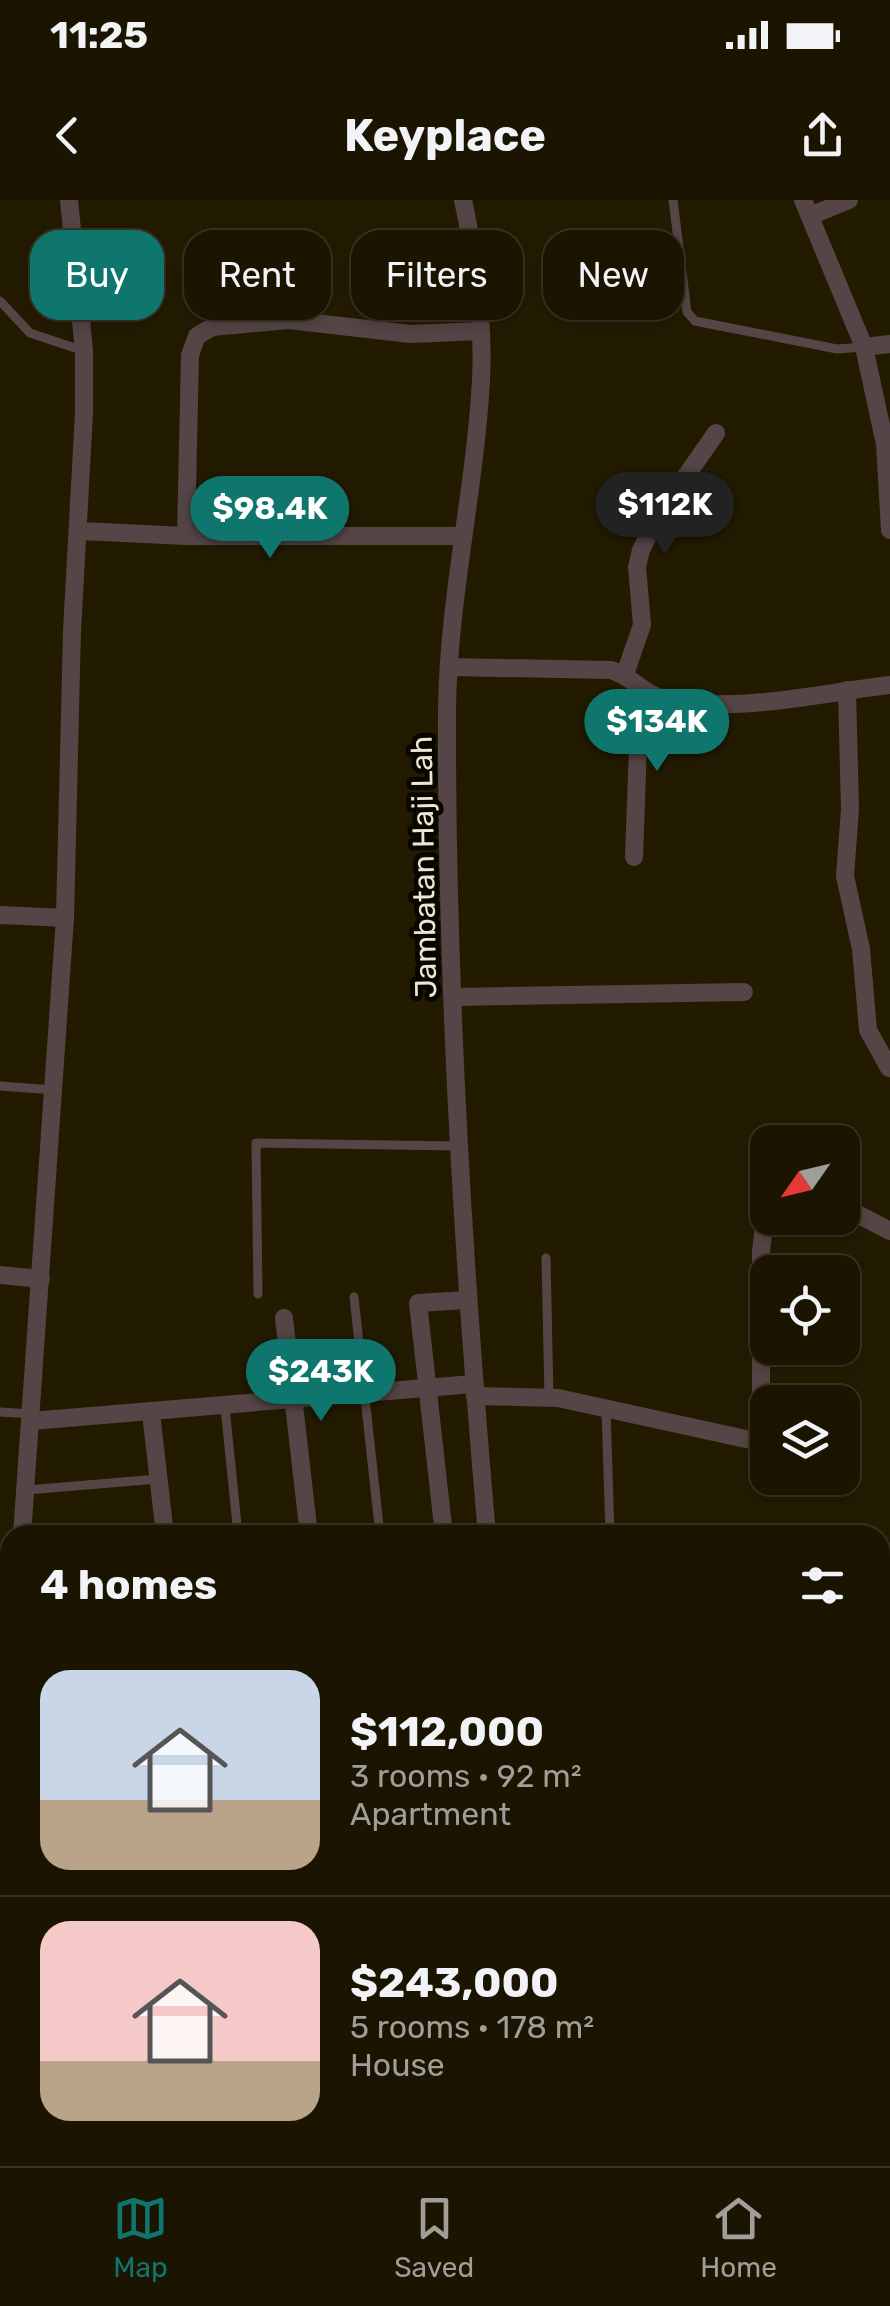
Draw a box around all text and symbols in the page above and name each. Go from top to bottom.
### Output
text: 11:25 [50,12,148,58]
icon: back [40,108,95,163]
icon: share [795,108,850,163]
text: Keyplace [344,109,546,162]
chip: Buy [30,230,164,320]
chip: Rent [184,230,331,320]
chip: Filters [351,230,523,320]
chip: New [543,230,684,320]
pin: $112K [595,472,735,557]
pin: $98.4K [189,476,351,561]
text: $112K [617,485,713,523]
text: $98.4K [212,489,328,527]
pin: $134K [587,689,727,774]
text: $134K [606,702,708,740]
street label: Jambatan Haji Lah [404,735,444,999]
north arrow [750,1125,860,1235]
map controls [750,1125,860,1495]
button: locate [750,1255,860,1365]
pin: $243K [251,1339,391,1424]
text: $243K [268,1352,374,1390]
button: layers [750,1385,860,1495]
icon: filters [795,1558,850,1613]
text: 4 homes [40,1560,217,1610]
text: $112,000 [350,1707,544,1757]
icon: home [120,1710,240,1830]
text: 3 rooms · 92 m² [350,1757,582,1795]
text: Apartment [350,1795,511,1833]
text: $243,000 [350,1958,559,2008]
icon: home [120,1961,240,2081]
text: 5 rooms · 178 m² [350,2008,594,2046]
text: House [350,2046,445,2084]
tab: Map [113,2191,168,2284]
tab: Saved [394,2191,474,2284]
tab: Home [700,2191,777,2284]

